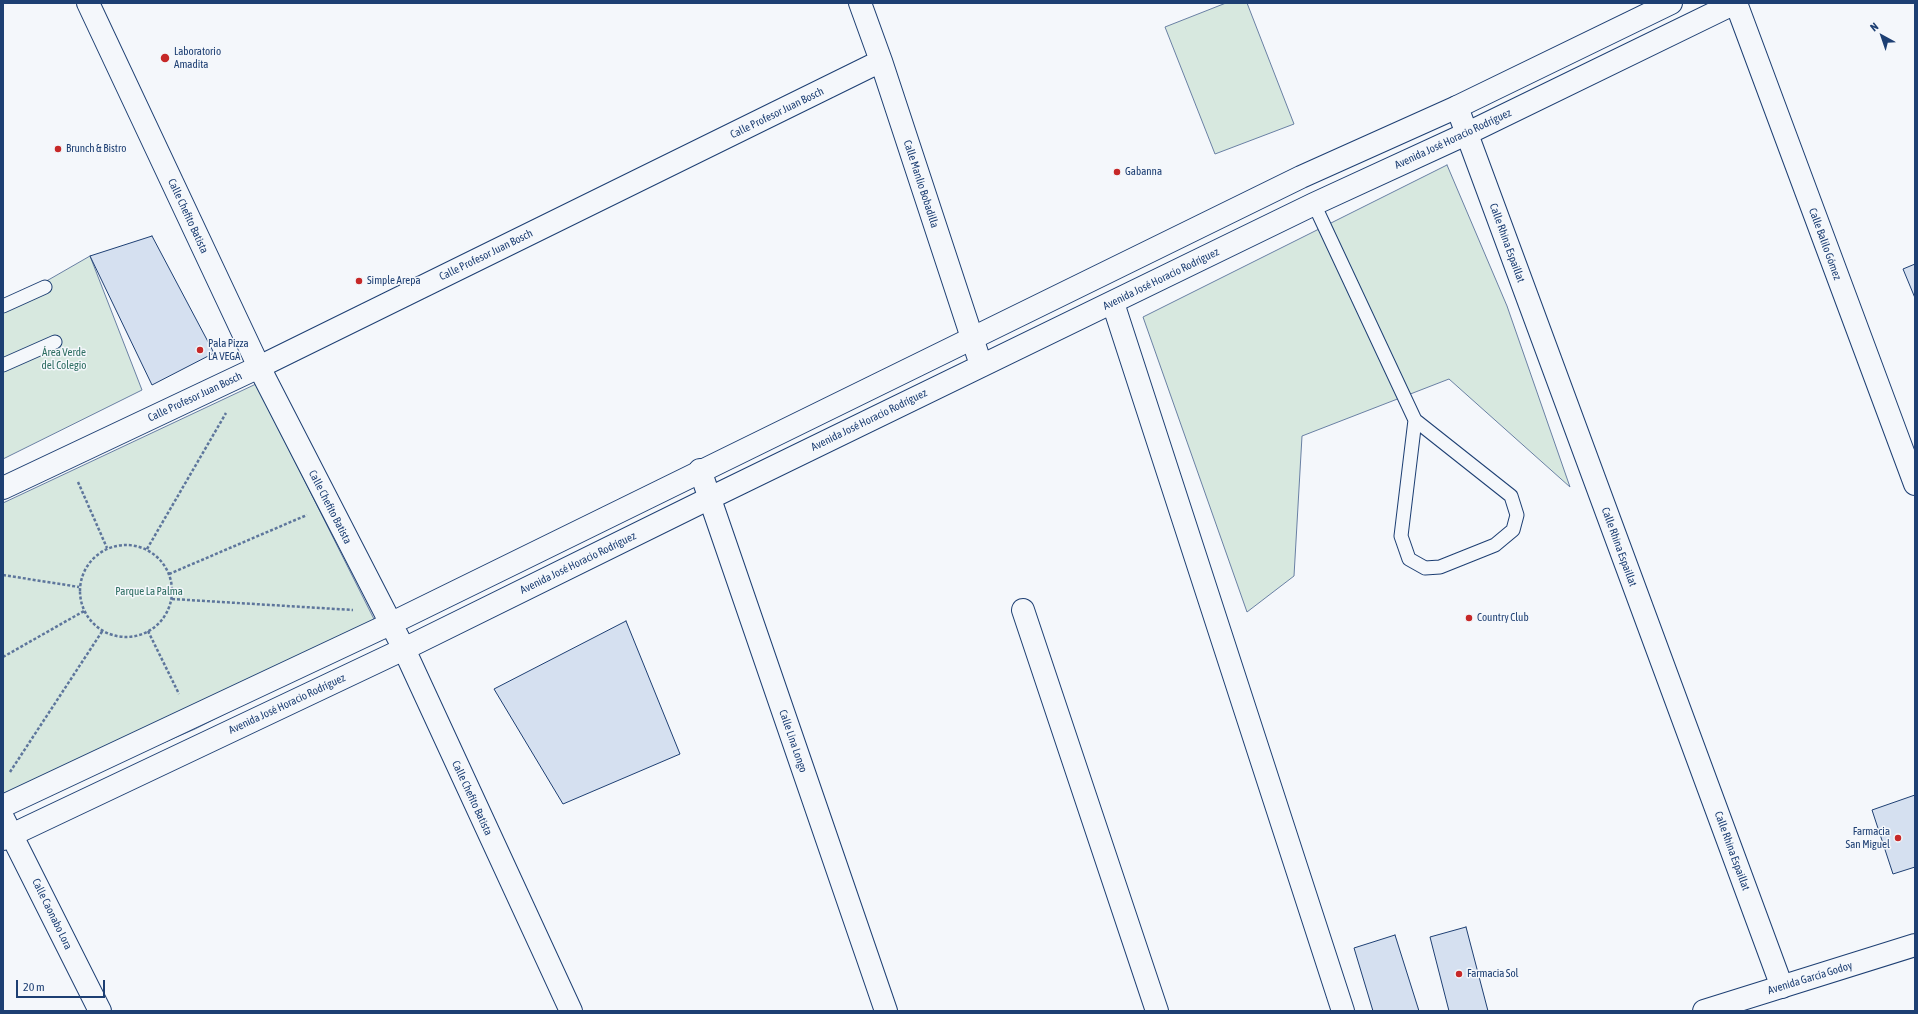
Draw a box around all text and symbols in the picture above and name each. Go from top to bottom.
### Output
north arrow [1862,16,1902,56]
text: N [1868,20,1881,33]
place label: Laboratorio Amadita [174,45,221,71]
marker: Laboratorio Amadita [159,52,171,64]
street label: Calle Profesor Juan Bosch [728,85,826,141]
street label: Avenida José Horacio Rodríguez [1393,106,1513,172]
street label: Calle Manlio Bobadilla [901,138,941,230]
place label: Brunch & Bistro [66,142,126,156]
marker: Brunch & Bistro [53,144,63,154]
place label: Gabanna [1125,165,1162,179]
marker: Gabanna [1112,167,1122,177]
street label: Calle Chefito Batista [165,176,211,256]
street label: Calle Rhina Espaillat [1487,202,1527,284]
street label: Calle Balilo Gómez [1806,206,1844,282]
street label: Calle Profesor Juan Bosch [437,227,535,283]
street label: Avenida José Horacio Rodríguez [1101,245,1221,313]
place label: Simple Arepa [367,274,421,288]
marker: Simple Arepa [354,276,364,286]
place label: Pala Pizza LA VEGA [208,337,249,363]
marker: Pala Pizza LA VEGA [195,345,205,355]
park label: Área Verde del Colegio [42,346,86,372]
street label: Calle Profesor Juan Bosch [146,369,244,425]
street label: Avenida José Horacio Rodríguez [809,386,929,454]
street label: Calle Chefito Batista [306,468,354,546]
street label: Calle Rhina Espaillat [1599,506,1639,588]
street label: Avenida José Horacio Rodríguez [518,529,638,597]
park label: Parque La Palma [115,585,183,599]
place label: Country Club [1477,611,1529,625]
marker: Country Club [1464,613,1474,623]
street label: Avenida José Horacio Rodríguez [227,671,347,737]
street label: Calle Lina Longo [776,708,810,774]
street label: Calle Chefito Batista [449,758,495,838]
street label: Calle Rhina Espaillat [1712,810,1752,892]
place label: Farmacia San Miguel [1846,825,1890,851]
marker: Farmacia San Miguel [1893,833,1903,843]
street label: Calle Caonabo Lora [29,876,75,952]
street label: Avenida García Godoy [1766,959,1854,997]
place label: Farmacia Sol [1467,967,1519,981]
marker: Farmacia Sol [1454,969,1464,979]
scale bar [18,972,107,998]
text: 20 m [23,980,45,994]

